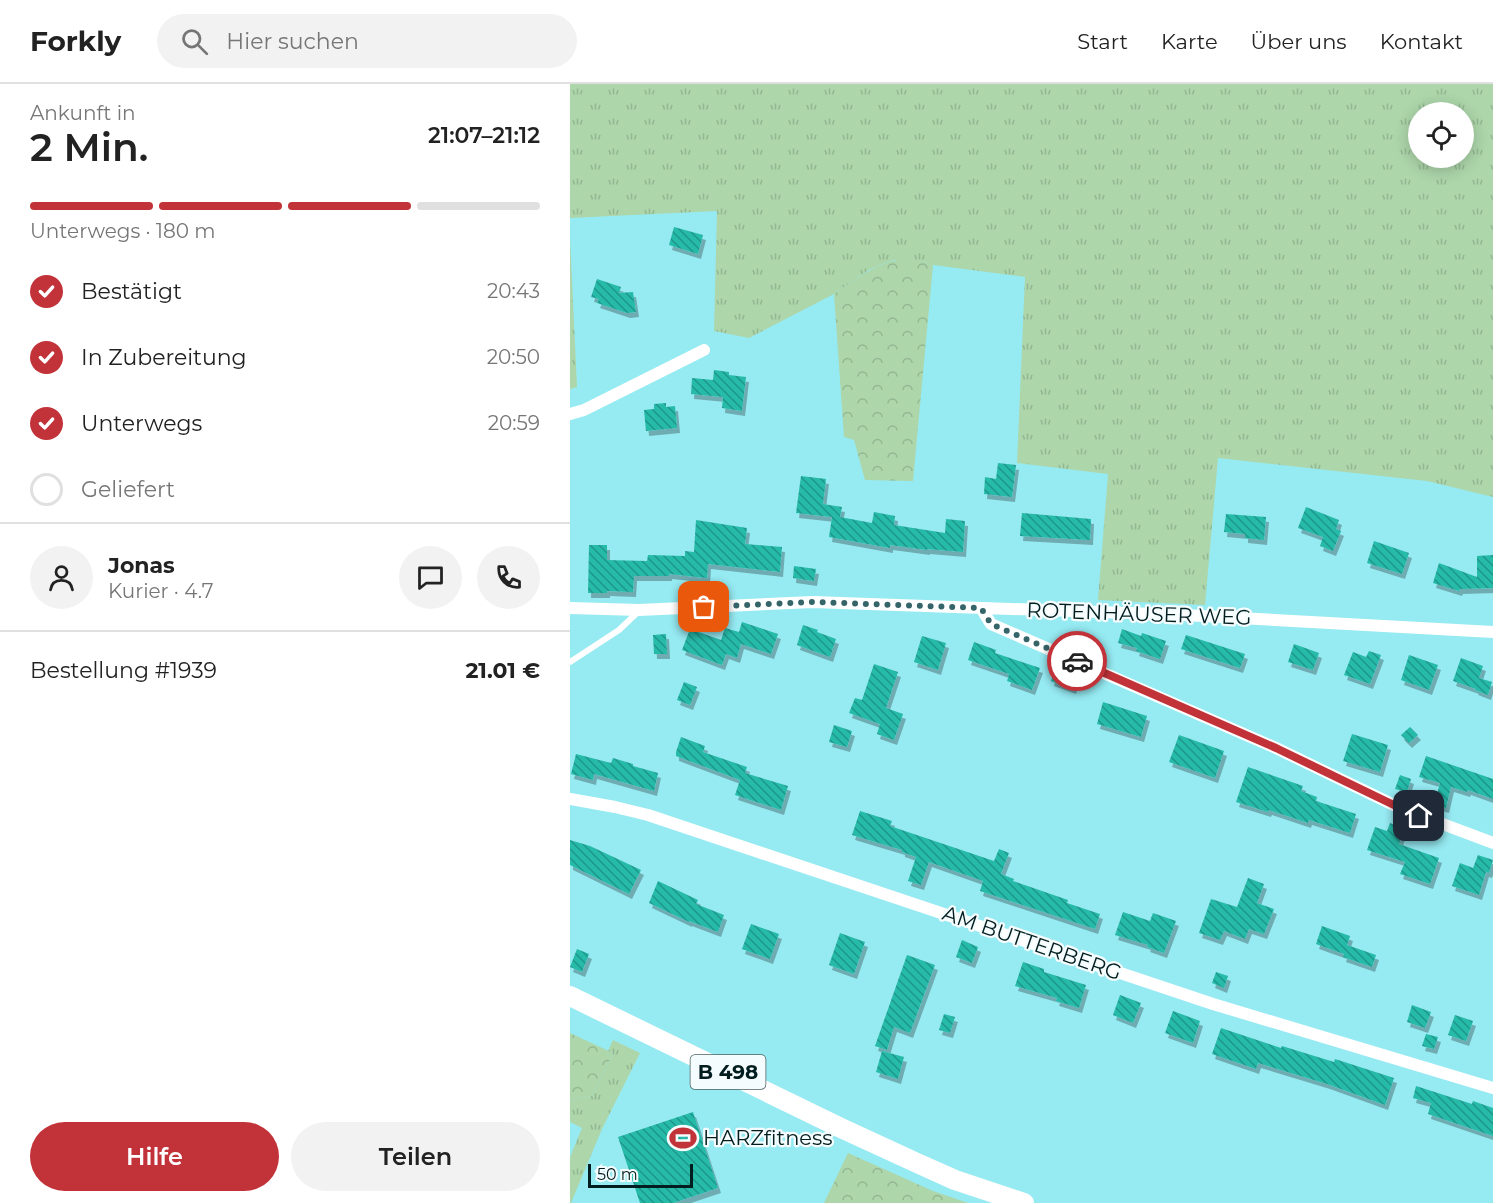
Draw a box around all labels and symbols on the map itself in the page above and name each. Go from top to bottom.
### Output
pin [678,581,729,632]
street label: ROTENHÄUSER WEG [1026,597,1252,630]
courier [1047,631,1107,691]
pin [1393,790,1444,841]
street label: AM BUTTERBERG [939,900,1125,985]
road number: B 498 [690,1055,765,1089]
sports icon: HARZfitness [668,1123,698,1153]
place label: HARZfitness [703,1125,833,1150]
scale bar [588,1161,693,1188]

